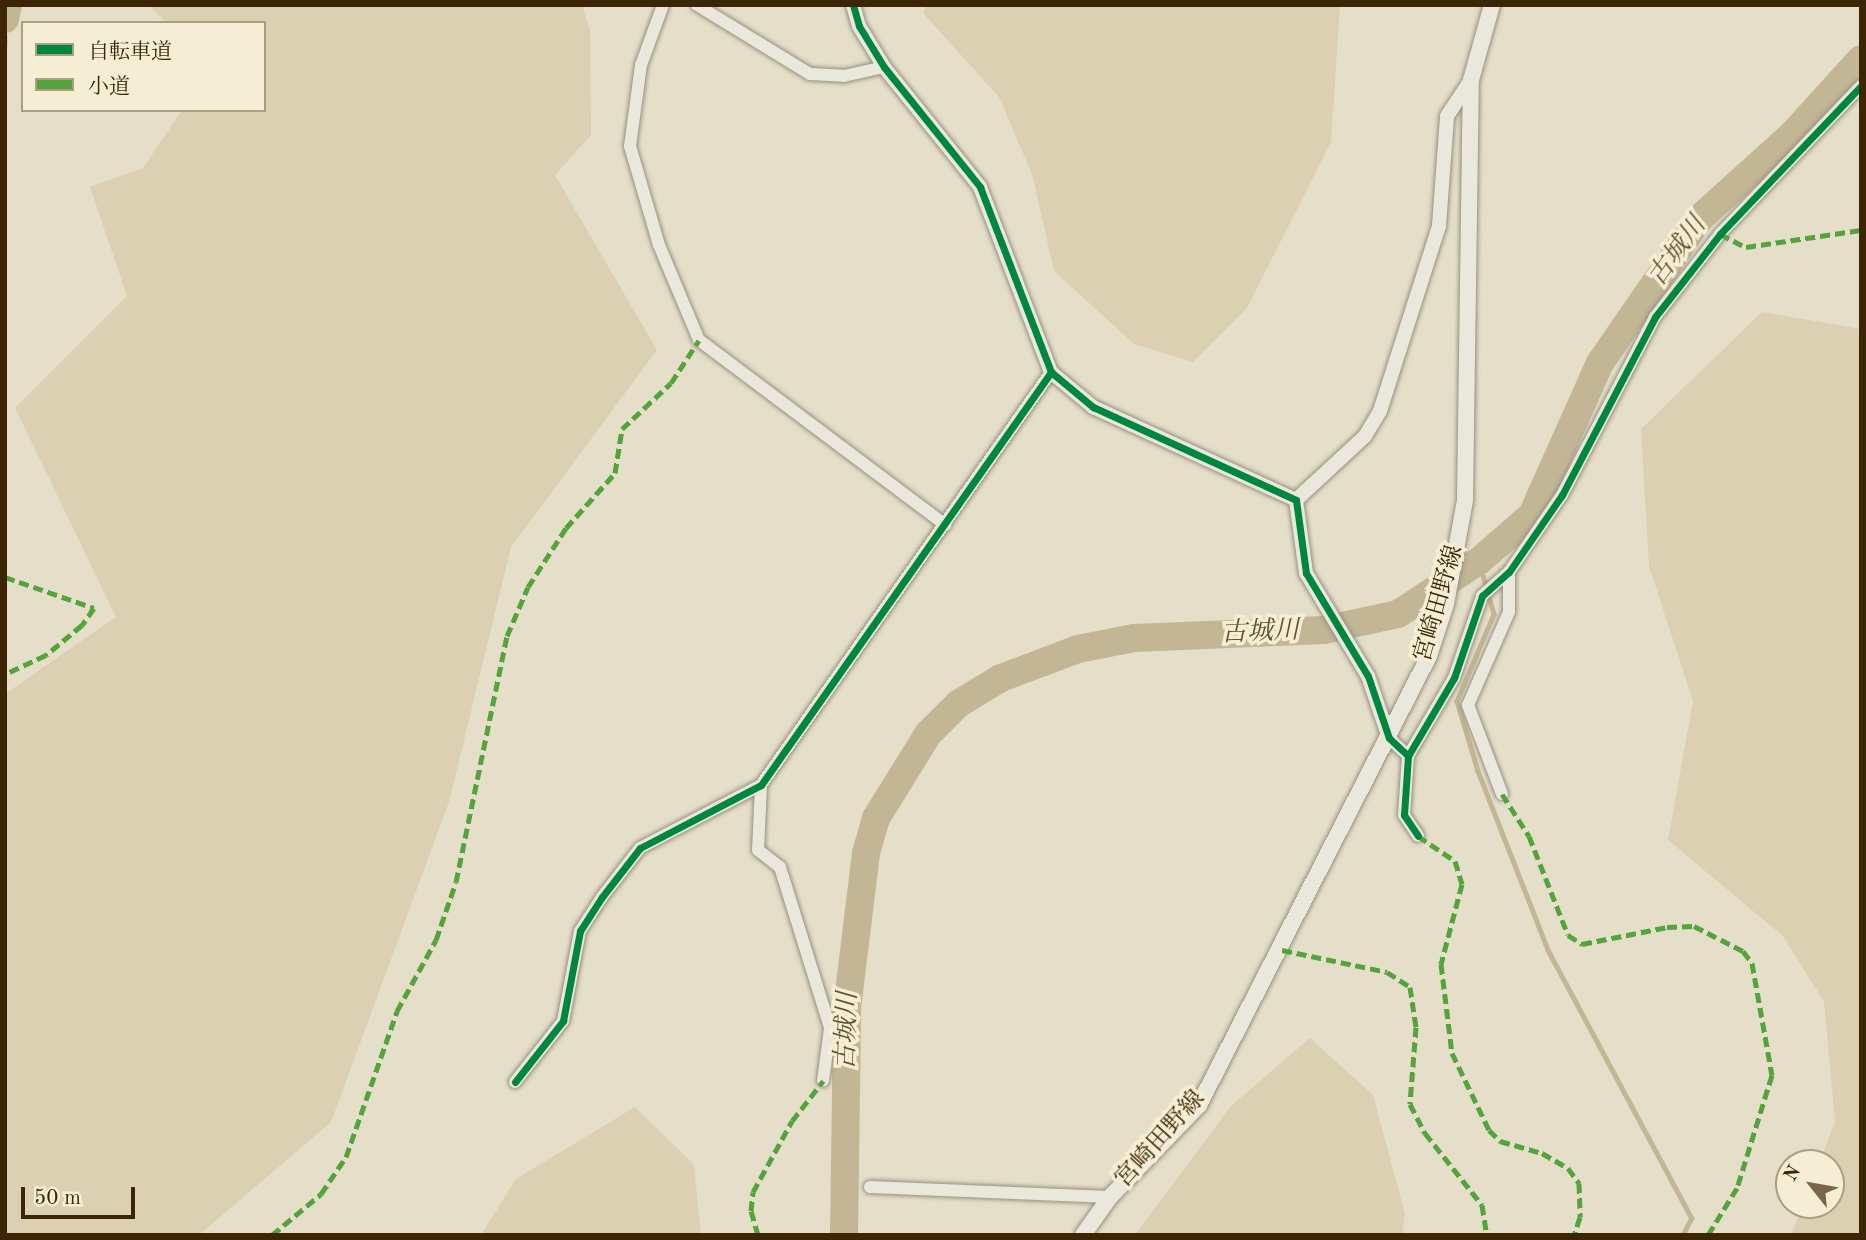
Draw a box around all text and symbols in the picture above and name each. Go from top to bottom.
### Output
legend [21,21,266,112]
text: 自転車道 [88,42,172,63]
text: 小道 [88,77,130,98]
water label: 古城川 [1642,211,1714,293]
street label: 宮崎田野線 [1410,542,1470,666]
water label: 古城川 [1220,616,1300,650]
water label: 古城川 [831,991,865,1071]
street label: 宮崎田野線 [1110,1086,1212,1194]
north arrow [1775,1149,1845,1219]
text: N [1781,1163,1805,1185]
scale bar [24,1174,138,1218]
text: 50 m [34,1188,81,1209]

